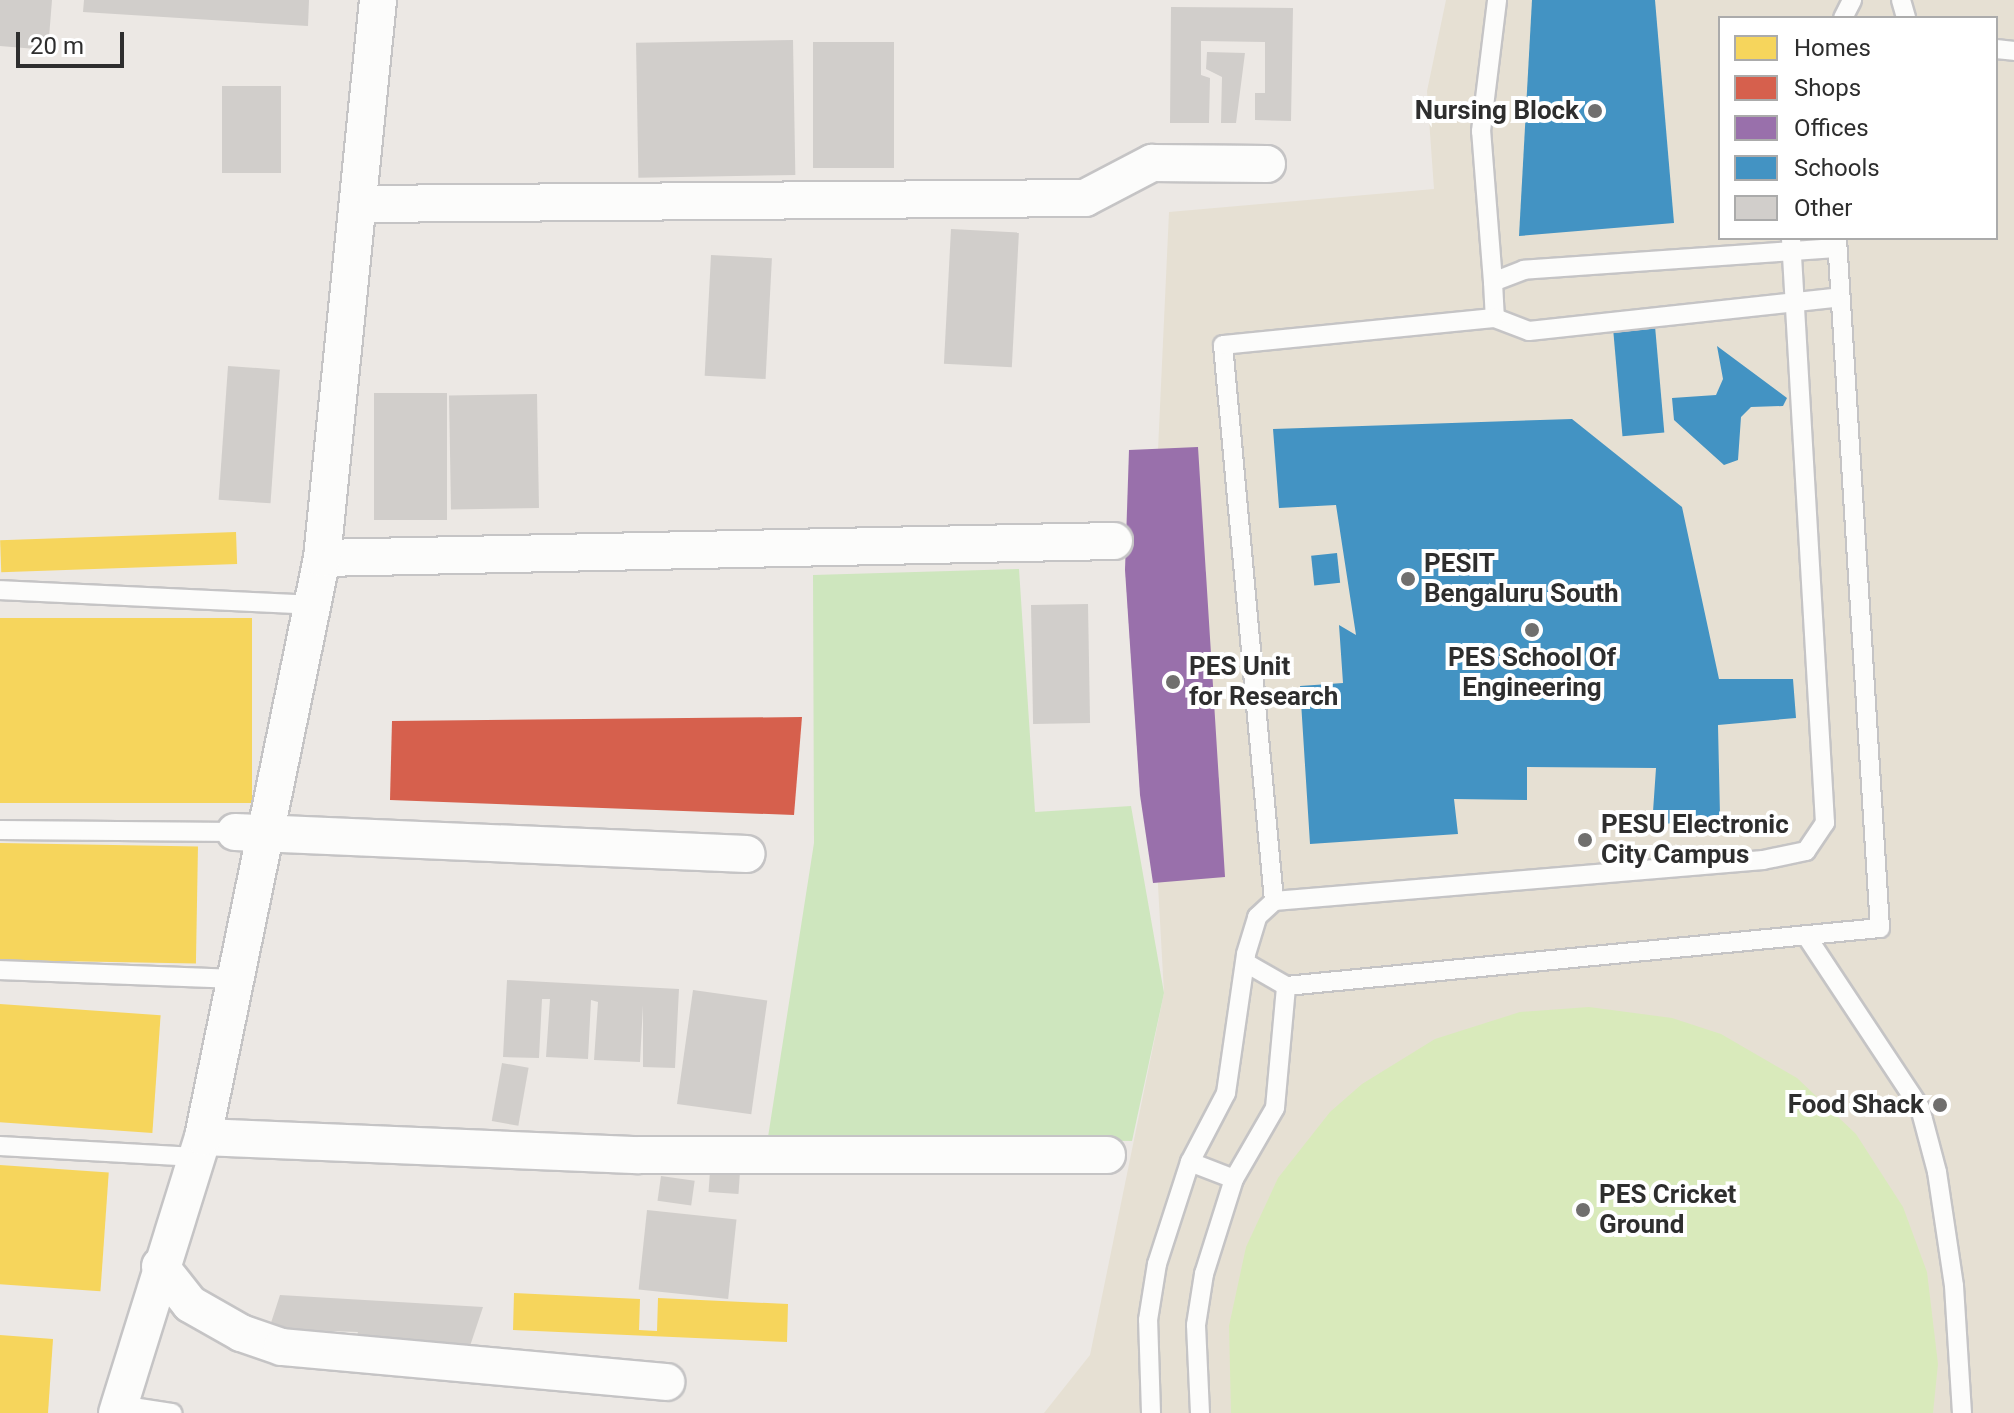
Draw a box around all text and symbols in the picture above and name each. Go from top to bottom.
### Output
scale bar [20,16,128,66]
legend [1718,16,1998,240]
text: 20 m [30,32,84,60]
text: Homes [1794,34,1871,62]
text: Shops [1794,74,1861,102]
place label: Nursing Block [1415,95,1579,127]
marker: Nursing Block [1586,102,1604,120]
text: Offices [1794,114,1869,142]
text: Schools [1794,154,1880,182]
text: Other [1794,194,1852,222]
place label: PESIT Bengaluru South [1424,548,1619,610]
marker: PESIT Bengaluru South [1399,570,1417,588]
marker: PES School Of Engineering [1523,621,1541,639]
place label: PES School Of Engineering [1448,642,1616,704]
place label: PES Unit for Research [1189,651,1338,712]
marker: PES Unit for Research [1164,673,1182,691]
place label: PESU Electronic City Campus [1601,809,1789,870]
marker: PESU Electronic City Campus [1576,831,1594,849]
place label: Food Shack [1788,1089,1924,1121]
marker: Food Shack [1931,1096,1949,1114]
place label: PES Cricket Ground [1599,1179,1736,1240]
marker: PES Cricket Ground [1574,1201,1592,1219]

